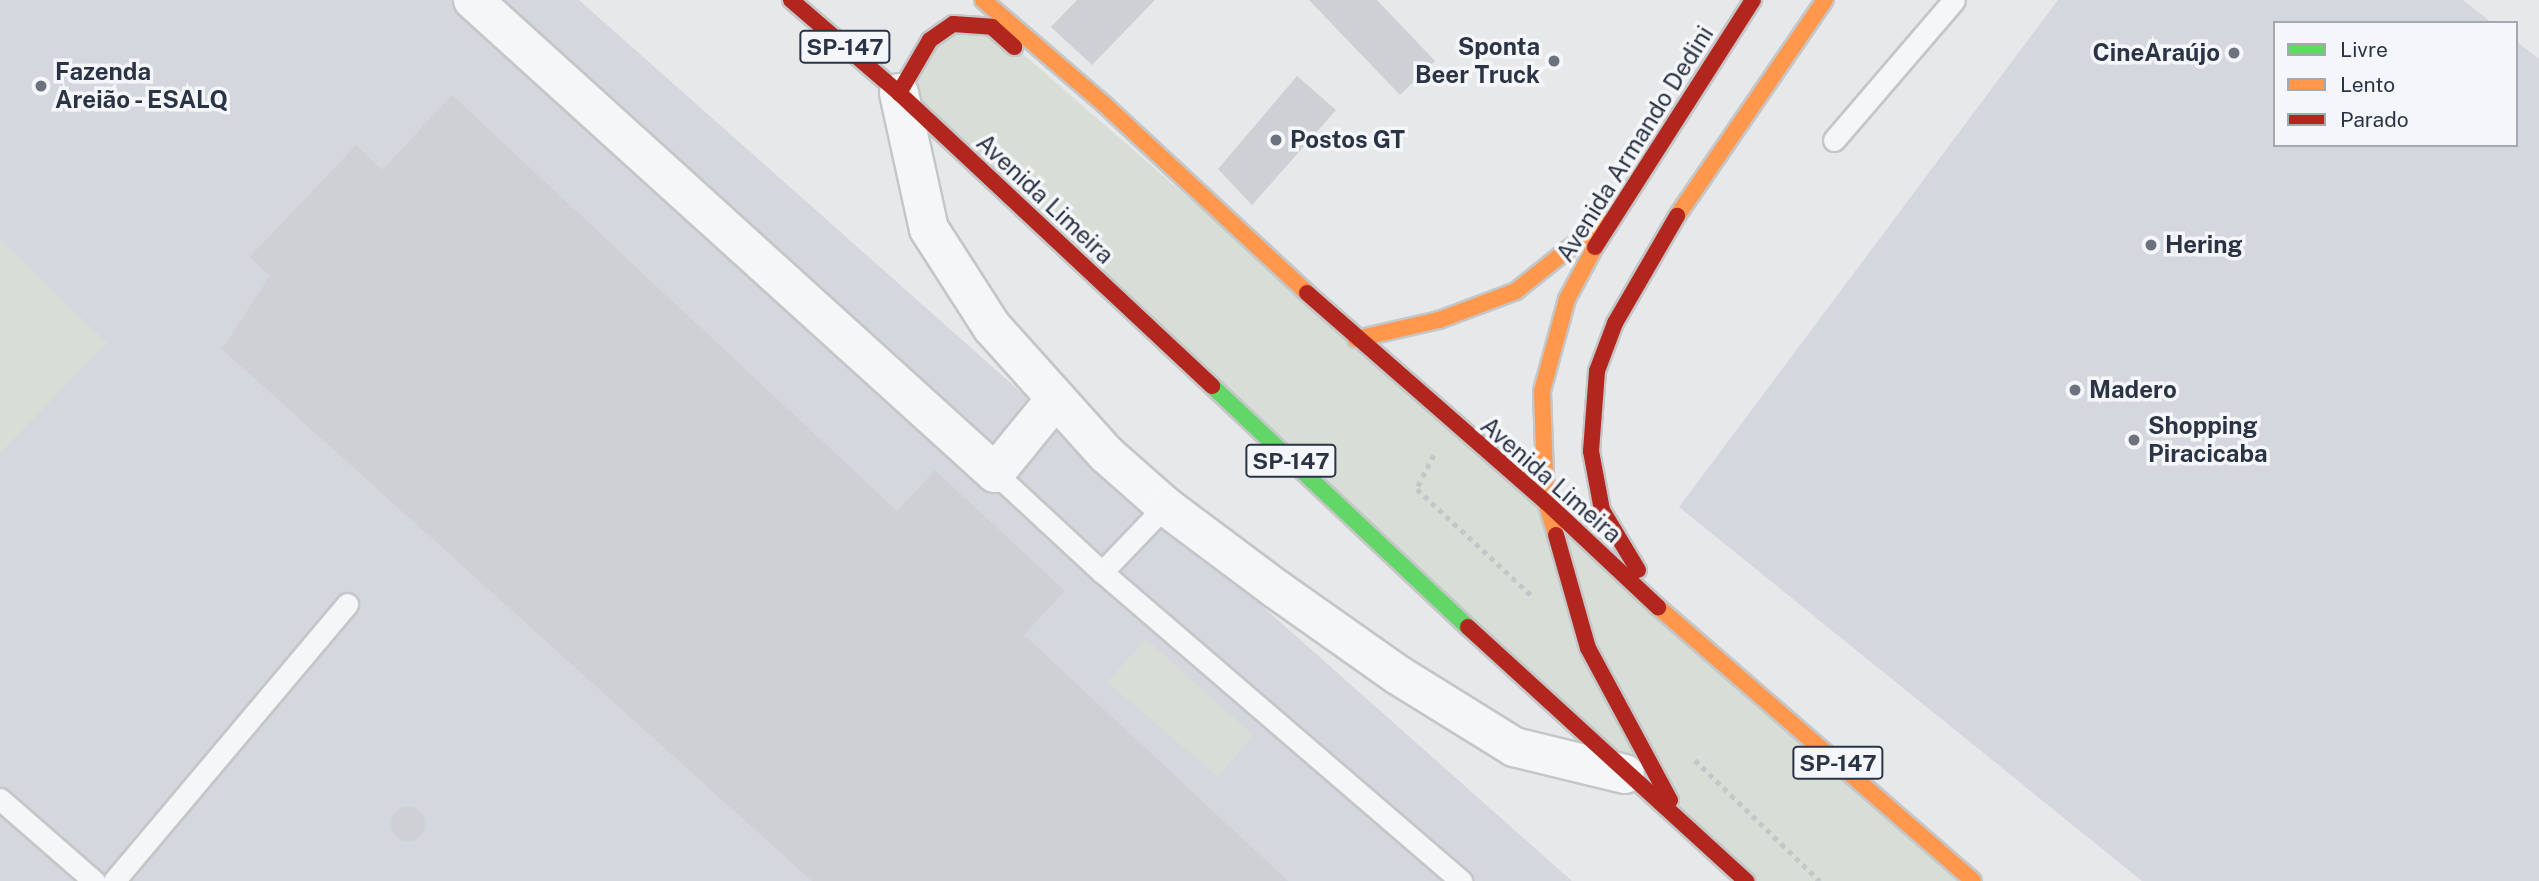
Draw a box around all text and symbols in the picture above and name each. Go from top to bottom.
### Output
street label: Avenida Armando Dedini [1550,21,1720,267]
legend [2273,21,2518,147]
road number: SP-147 [798,28,892,66]
place label: Sponta Beer Truck [1415,33,1540,89]
text: Livre [2340,37,2388,62]
place label: CineAraújo [2093,39,2220,67]
marker: CineAraújo [2226,45,2242,61]
marker: Sponta Beer Truck [1546,53,1562,69]
place label: Fazenda Areião - ESALQ [55,58,231,114]
text: Lento [2340,72,2395,97]
marker: Fazenda Areião - ESALQ [33,78,49,94]
text: Parado [2340,107,2409,132]
place label: Postos GT [1290,126,1405,154]
street label: Avenida Limeira [970,128,1120,270]
marker: Postos GT [1268,132,1284,148]
place label: Hering [2165,231,2243,259]
marker: Hering [2143,237,2159,253]
place label: Madero [2089,376,2177,404]
marker: Madero [2067,382,2083,398]
street label: Avenida Limeira [1475,411,1627,549]
place label: Shopping Piracicaba [2148,412,2268,468]
marker: Shopping Piracicaba [2126,432,2142,448]
road number: SP-147 [1244,442,1338,481]
road number: SP-147 [1791,744,1885,782]

